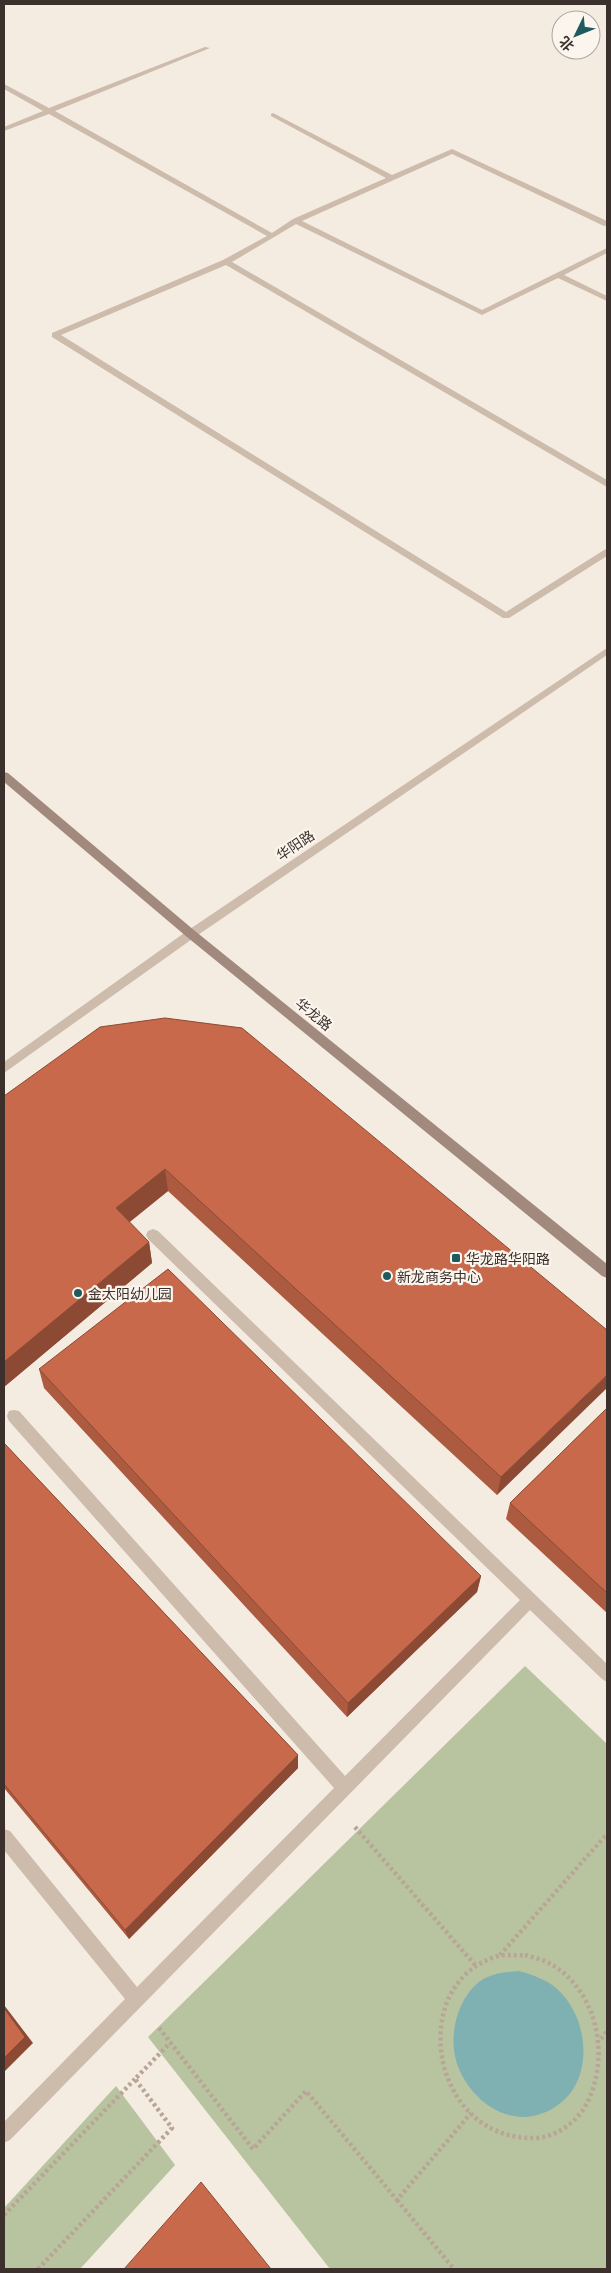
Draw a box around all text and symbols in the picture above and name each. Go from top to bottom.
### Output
north arrow [551,10,601,60]
text: 北 [555,33,577,55]
street label: 华阳路 [273,826,317,864]
street label: 华龙路 [292,994,336,1034]
place label: 华龙路华阳路 [466,1250,550,1267]
marker: 华龙路华阳路 [450,1252,462,1264]
place label: 新龙商务中心 [397,1268,481,1285]
marker: 新龙商务中心 [381,1270,393,1282]
place label: 金太阳幼儿园 [88,1285,172,1302]
marker: 金太阳幼儿园 [72,1287,84,1299]

